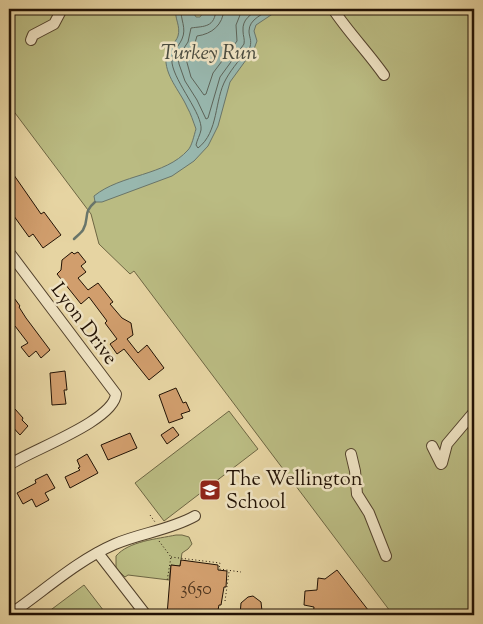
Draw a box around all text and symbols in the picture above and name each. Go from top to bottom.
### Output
water label: Turkey Run [161,39,257,69]
street label: Lyon Drive [42,277,124,372]
place label: The Wellington School [226,466,363,518]
school or university icon: The Wellington School [198,478,222,502]
house number: 3650 [180,577,212,603]

